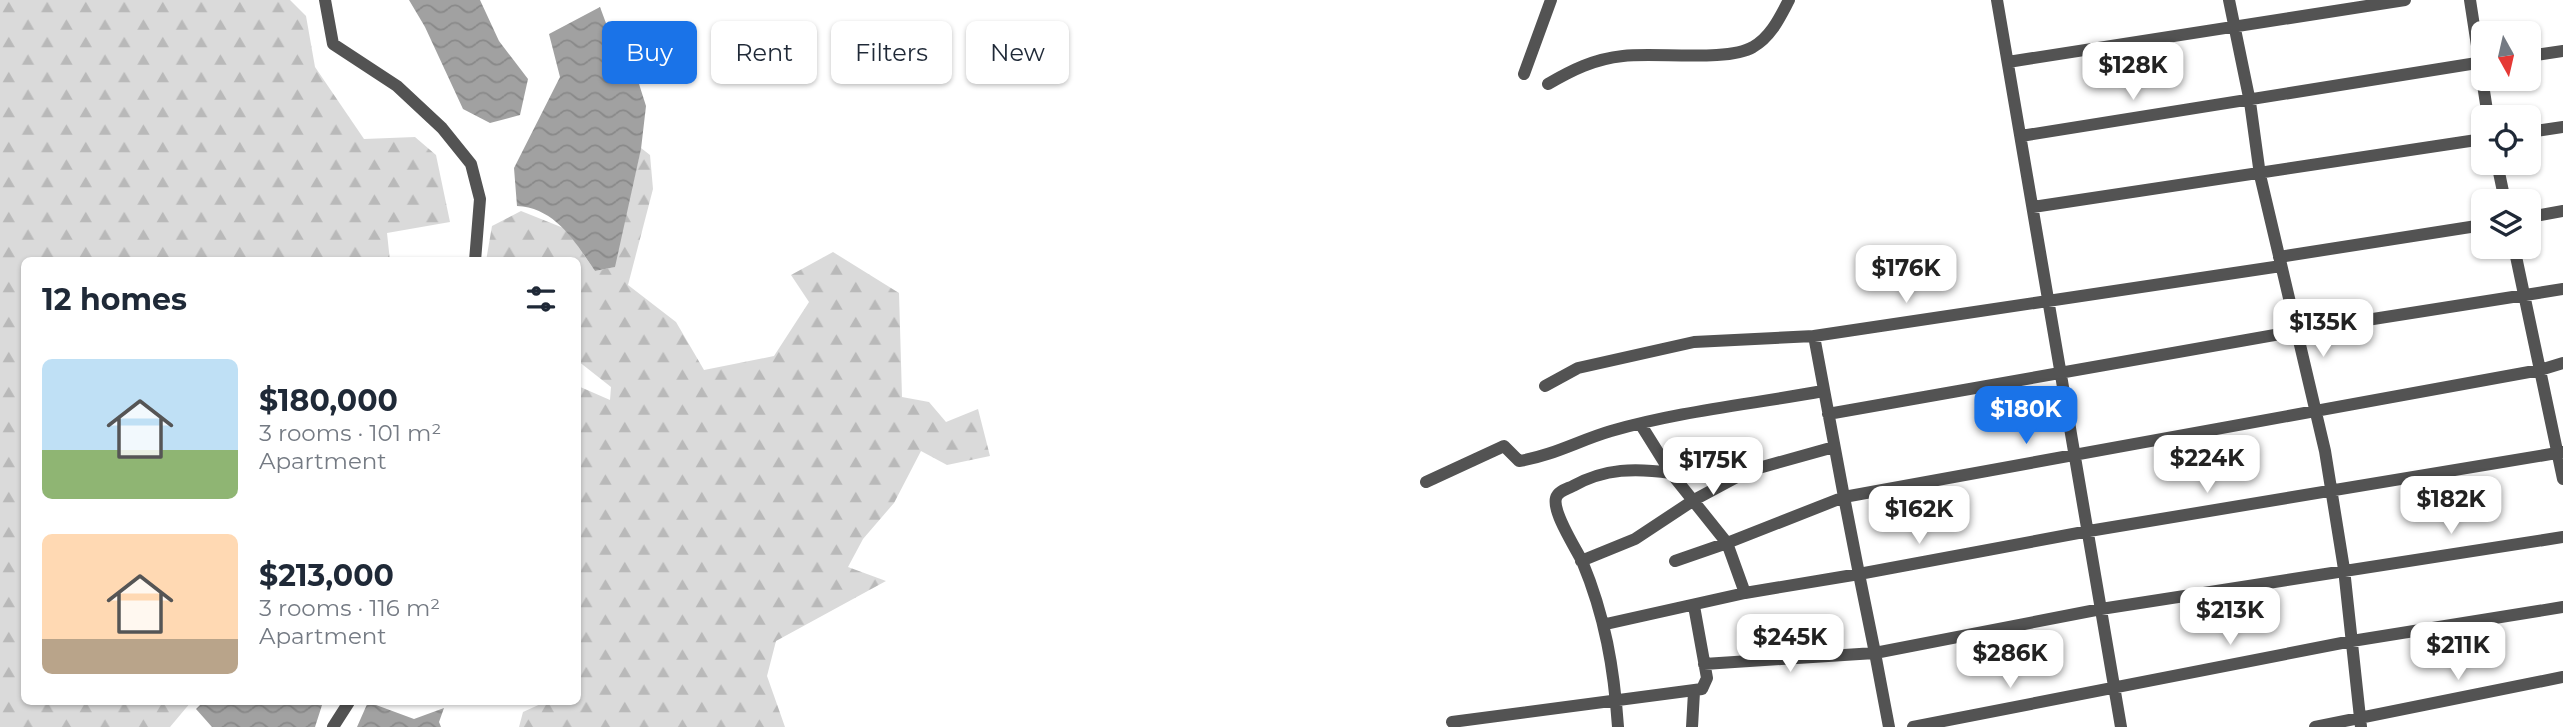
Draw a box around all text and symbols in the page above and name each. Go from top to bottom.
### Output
chip: Buy [602,21,697,84]
chip: Rent [711,21,817,84]
chip: Filters [831,21,952,84]
chip: New [966,21,1069,84]
north arrow [2471,21,2541,91]
map controls [2471,21,2541,259]
pin: $128K [2084,42,2182,102]
text: $128K [2098,51,2168,79]
button: locate [2471,105,2541,175]
button: layers [2471,189,2541,259]
pin: $176K [1857,246,1955,305]
text: $176K [1872,254,1940,282]
icon: filters [522,280,560,318]
text: 12 homes [42,281,187,318]
pin: $135K [2274,300,2372,359]
text: $135K [2289,308,2357,336]
text: $180,000 [259,382,398,419]
pin: $180K [1977,386,2075,446]
icon: home [98,387,182,471]
text: $180K [1990,395,2062,423]
text: 3 rooms · 101 m² [259,419,441,447]
pin: $224K [2158,435,2256,495]
pin: $175K [1664,438,1762,497]
text: $224K [2170,444,2244,472]
text: $175K [1679,446,1747,474]
text: Apartment [259,447,387,475]
pin: $182K [2402,476,2500,536]
text: $182K [2416,485,2486,513]
pin: $162K [1870,486,1968,546]
text: $162K [1885,495,1953,523]
text: $213,000 [259,557,394,594]
icon: home [98,562,182,646]
pin: $213K [2181,588,2279,647]
text: 3 rooms · 116 m² [259,594,440,622]
text: $213K [2196,596,2264,624]
pin: $245K [1741,614,1839,674]
text: Apartment [259,622,387,650]
pin: $211K [2409,622,2507,682]
text: $245K [1753,623,1827,651]
pin: $286K [1961,630,2059,690]
text: $211K [2426,631,2490,659]
text: $286K [1972,639,2048,667]

